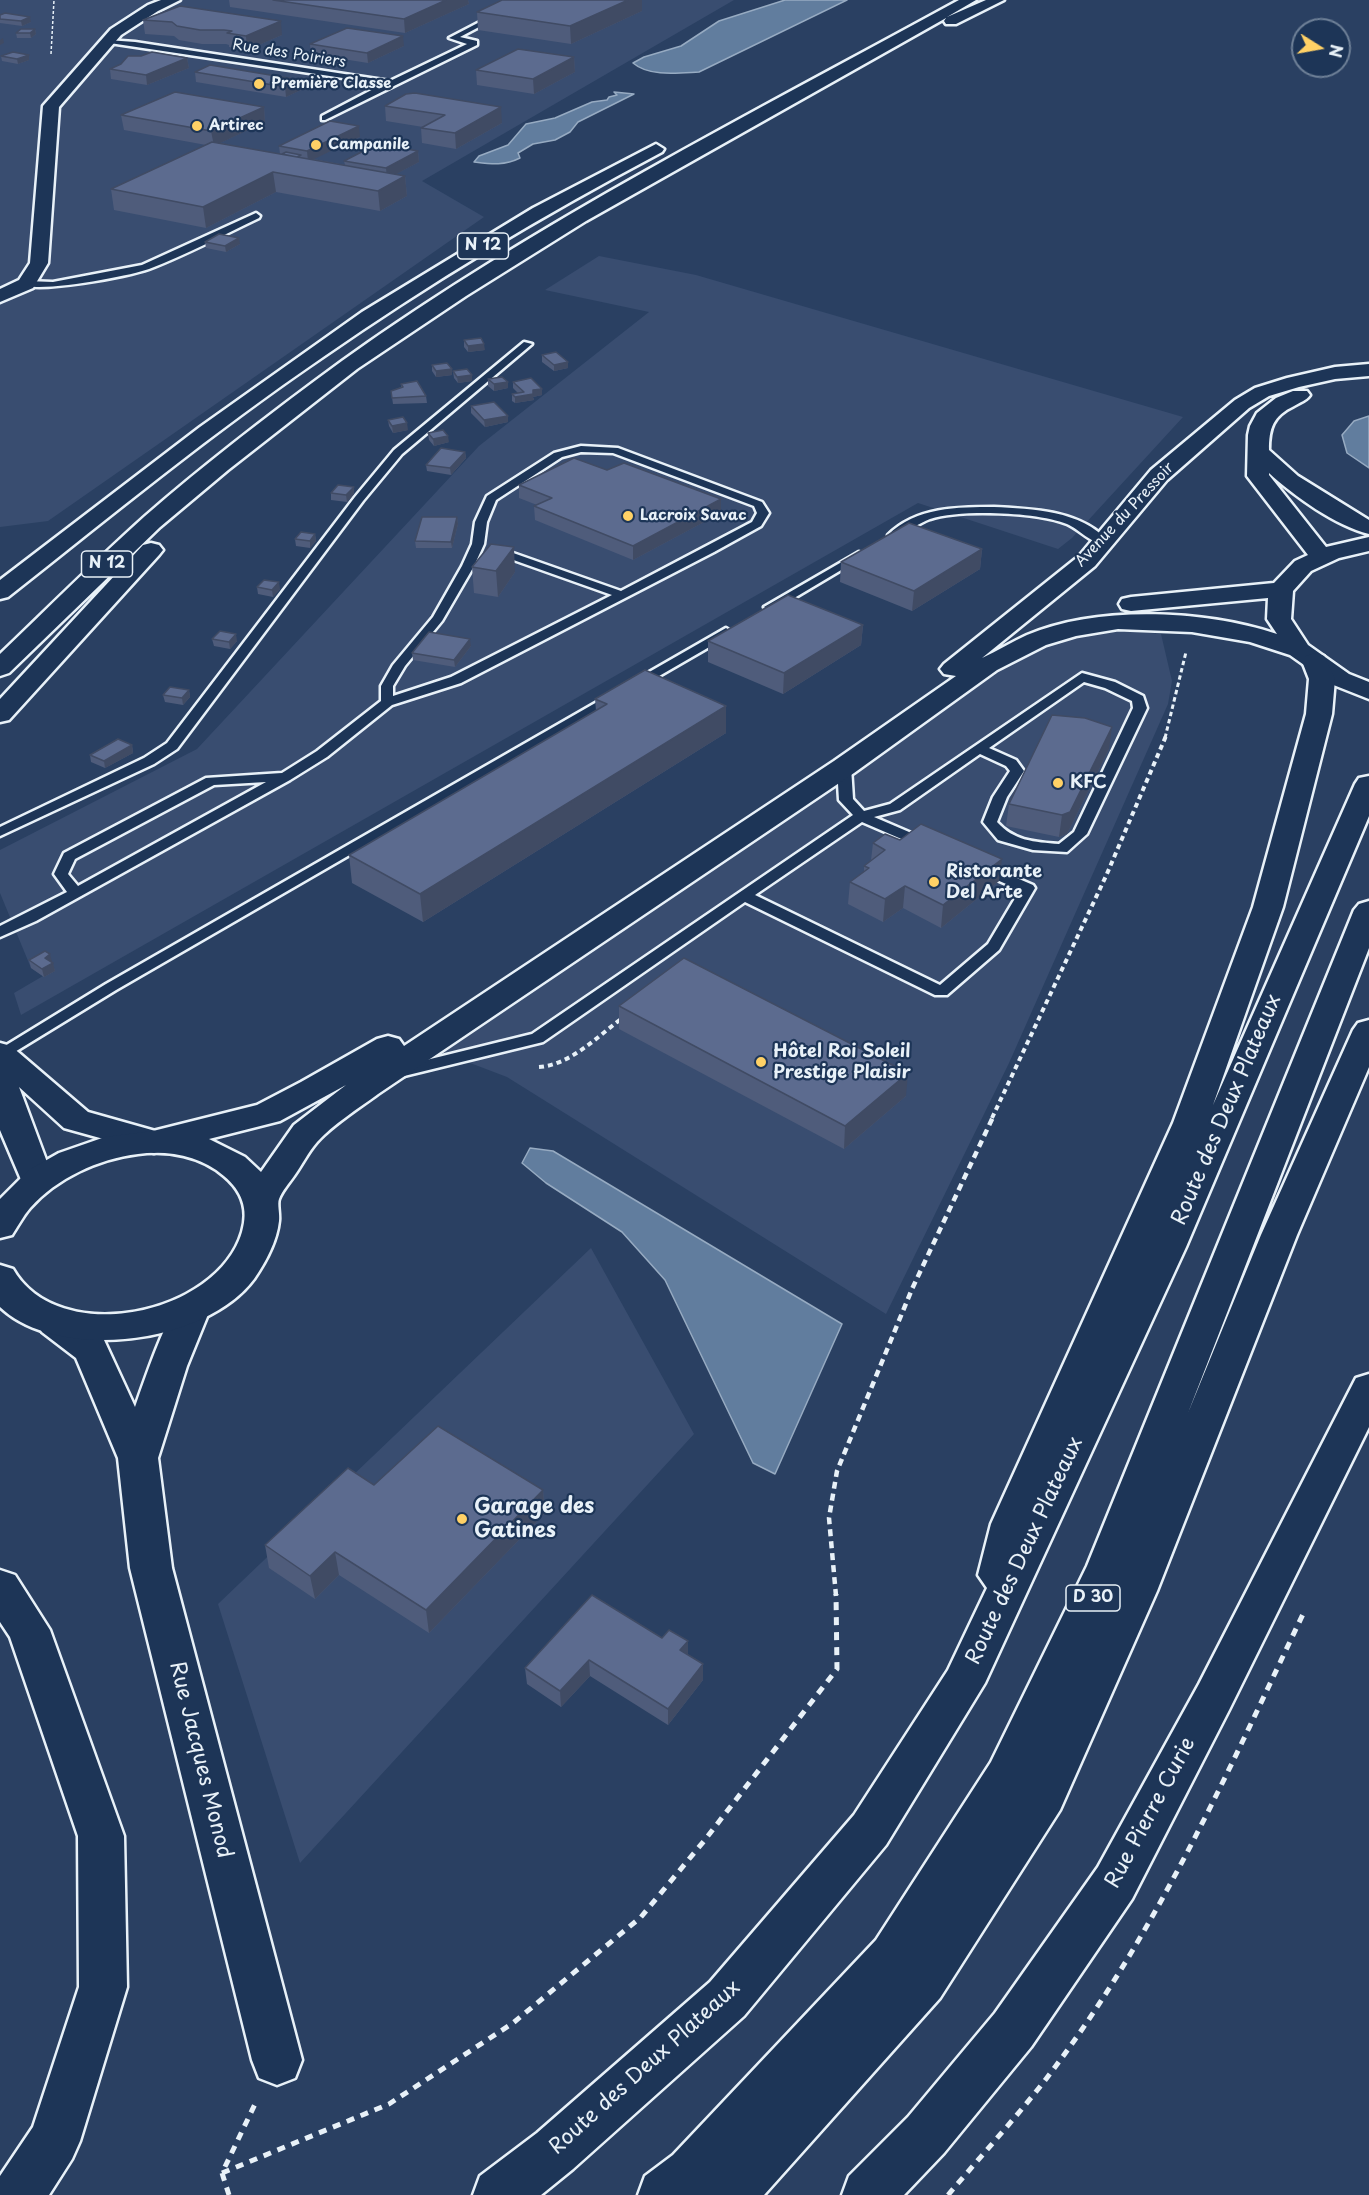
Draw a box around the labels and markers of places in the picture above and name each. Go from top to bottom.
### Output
place label: Première Classe [271,75,391,93]
marker: Première Classe [252,77,266,91]
place label: Artirec [209,117,264,135]
marker: Artirec [190,119,204,133]
place label: Campanile [328,136,410,154]
marker: Campanile [309,138,323,152]
place label: Lacroix Savac [640,507,746,525]
marker: Lacroix Savac [621,509,635,523]
place label: KFC [1070,772,1107,794]
marker: KFC [1051,776,1065,790]
place label: Ristorante Del Arte [946,861,1042,904]
marker: Ristorante Del Arte [927,875,941,889]
place label: Hôtel Roi Soleil Prestige Plaisir [773,1041,911,1084]
marker: Hôtel Roi Soleil Prestige Plaisir [754,1055,768,1069]
place label: Garage des Gatines [474,1494,594,1544]
marker: Garage des Gatines [455,1512,469,1526]

